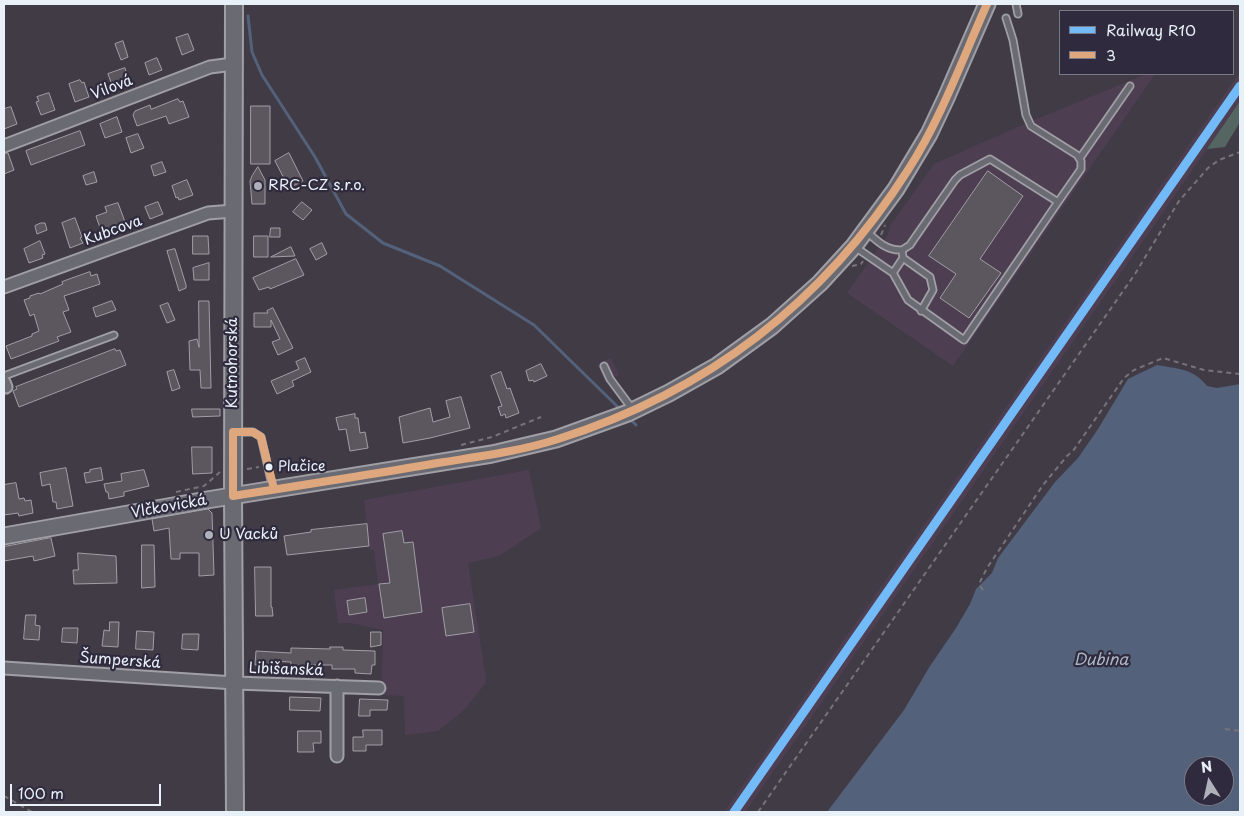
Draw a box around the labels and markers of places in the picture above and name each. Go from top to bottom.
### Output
place label: RRC-CZ s.r.o. [268,177,365,195]
marker: RRC-CZ s.r.o. [252,180,264,192]
place label: Plačice [278,459,325,475]
marker: Plačice [264,462,274,472]
place label: U Vacků [219,526,278,544]
marker: U Vacků [203,529,215,541]

